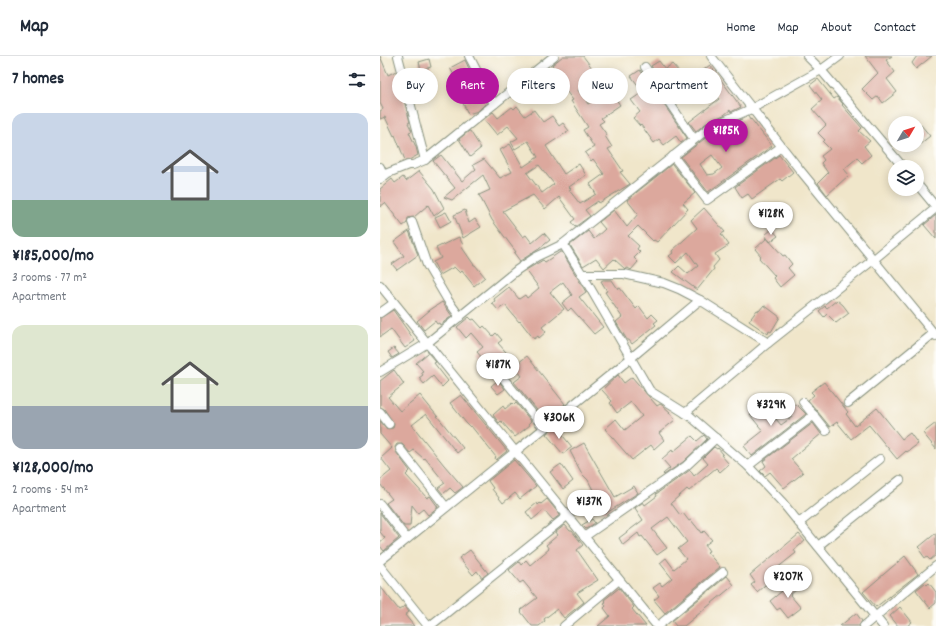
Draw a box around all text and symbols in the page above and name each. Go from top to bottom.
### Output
text: Map [20,14,49,41]
text: Home [726,18,755,38]
text: Map [777,18,799,38]
text: About [821,18,852,38]
text: Contact [874,18,916,38]
text: 7 homes [12,68,64,92]
chip: Buy [392,68,438,104]
chip: Rent [446,68,499,104]
chip: Filters [507,68,570,104]
chip: New [578,68,628,104]
chip: Apartment [636,68,722,104]
icon: filters [346,69,368,91]
north arrow [888,116,924,152]
map controls [888,116,924,196]
pin: ¥185K [698,119,754,153]
text: ¥185K [713,122,739,141]
icon: home [154,139,226,211]
button: layers [888,160,924,196]
pin: ¥128K [743,202,799,236]
text: ¥128K [758,205,784,224]
text: ¥185,000/mo [12,245,94,269]
text: 3 rooms · 77 m² [12,269,87,288]
text: Apartment [12,288,66,307]
icon: home [154,351,226,423]
pin: ¥187K [470,353,526,387]
text: ¥187K [485,356,511,375]
pin: ¥329K [743,393,799,427]
text: ¥329K [756,396,786,415]
pin: ¥306K [531,406,587,440]
text: ¥306K [543,409,575,428]
text: ¥128,000/mo [12,457,93,481]
text: 2 rooms · 54 m² [12,481,88,500]
pin: ¥137K [561,490,617,524]
text: ¥137K [576,493,602,512]
text: Apartment [12,500,66,519]
pin: ¥207K [760,565,816,599]
text: ¥207K [773,568,803,587]

